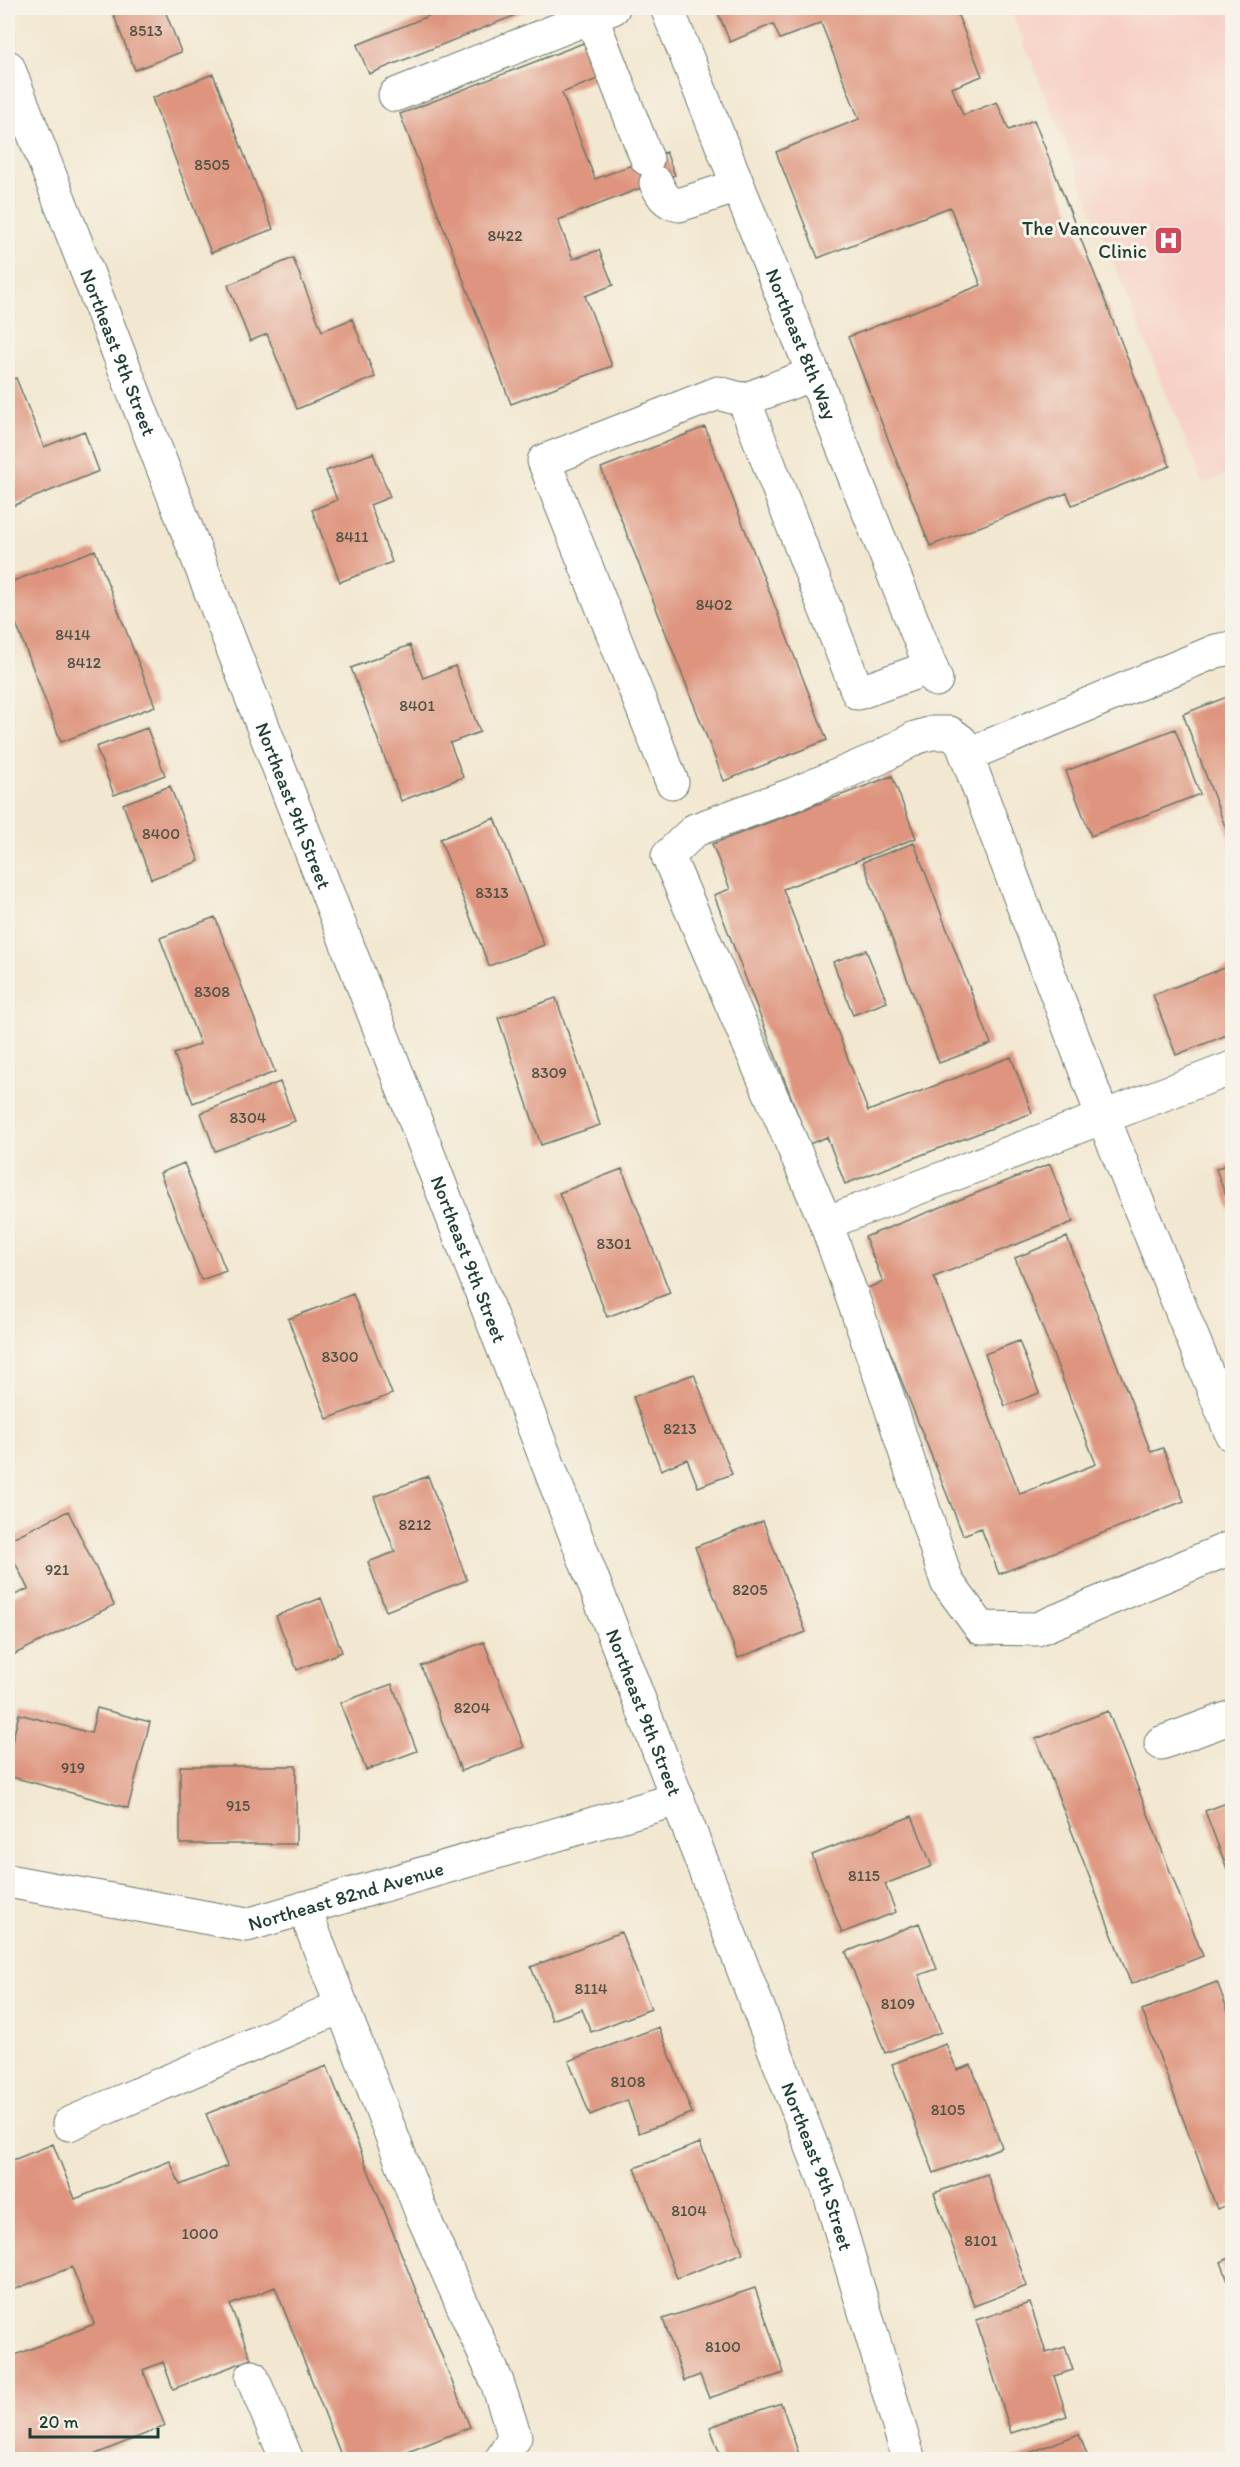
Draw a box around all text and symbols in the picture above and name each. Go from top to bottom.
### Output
house number: 8513 [129,21,163,40]
house number: 8505 [194,155,230,174]
place label: The Vancouver Clinic [1022,216,1147,263]
hospital icon: The Vancouver Clinic [1152,224,1184,256]
house number: 8422 [487,226,523,245]
street label: Northeast 9th Street [75,265,161,439]
street label: Northeast 8th Way [761,265,843,424]
house number: 8411 [335,527,369,546]
house number: 8402 [696,595,733,614]
house number: 8414 [55,625,91,644]
house number: 8412 [67,653,102,672]
house number: 8401 [399,696,435,715]
street label: Northeast 9th Street [250,719,337,893]
house number: 8400 [142,824,180,843]
house number: 8313 [475,883,509,902]
house number: 8308 [194,982,230,1001]
house number: 8309 [531,1063,567,1082]
house number: 8304 [230,1108,267,1127]
street label: Northeast 9th Street [426,1172,512,1346]
house number: 8301 [597,1234,632,1253]
house number: 8300 [321,1347,359,1366]
house number: 8213 [663,1419,697,1438]
house number: 8212 [398,1515,432,1534]
house number: 921 [45,1560,70,1579]
house number: 8205 [732,1580,768,1599]
street label: Northeast 9th Street [601,1625,687,1799]
house number: 8204 [454,1698,491,1717]
house number: 919 [61,1758,85,1777]
house number: 915 [226,1796,250,1815]
street label: Northeast 82nd Avenue [245,1856,446,1936]
house number: 8115 [848,1866,880,1885]
house number: 8114 [574,1979,608,1998]
house number: 8109 [881,1994,915,2013]
house number: 8108 [611,2072,646,2091]
street label: Northeast 9th Street [776,2079,858,2253]
house number: 8105 [931,2100,965,2119]
house number: 8104 [671,2201,707,2220]
house number: 1000 [182,2224,219,2243]
house number: 8101 [964,2231,998,2250]
house number: 8100 [705,2337,741,2356]
scale bar [30,2401,158,2439]
text: 20 m [39,2411,79,2433]

